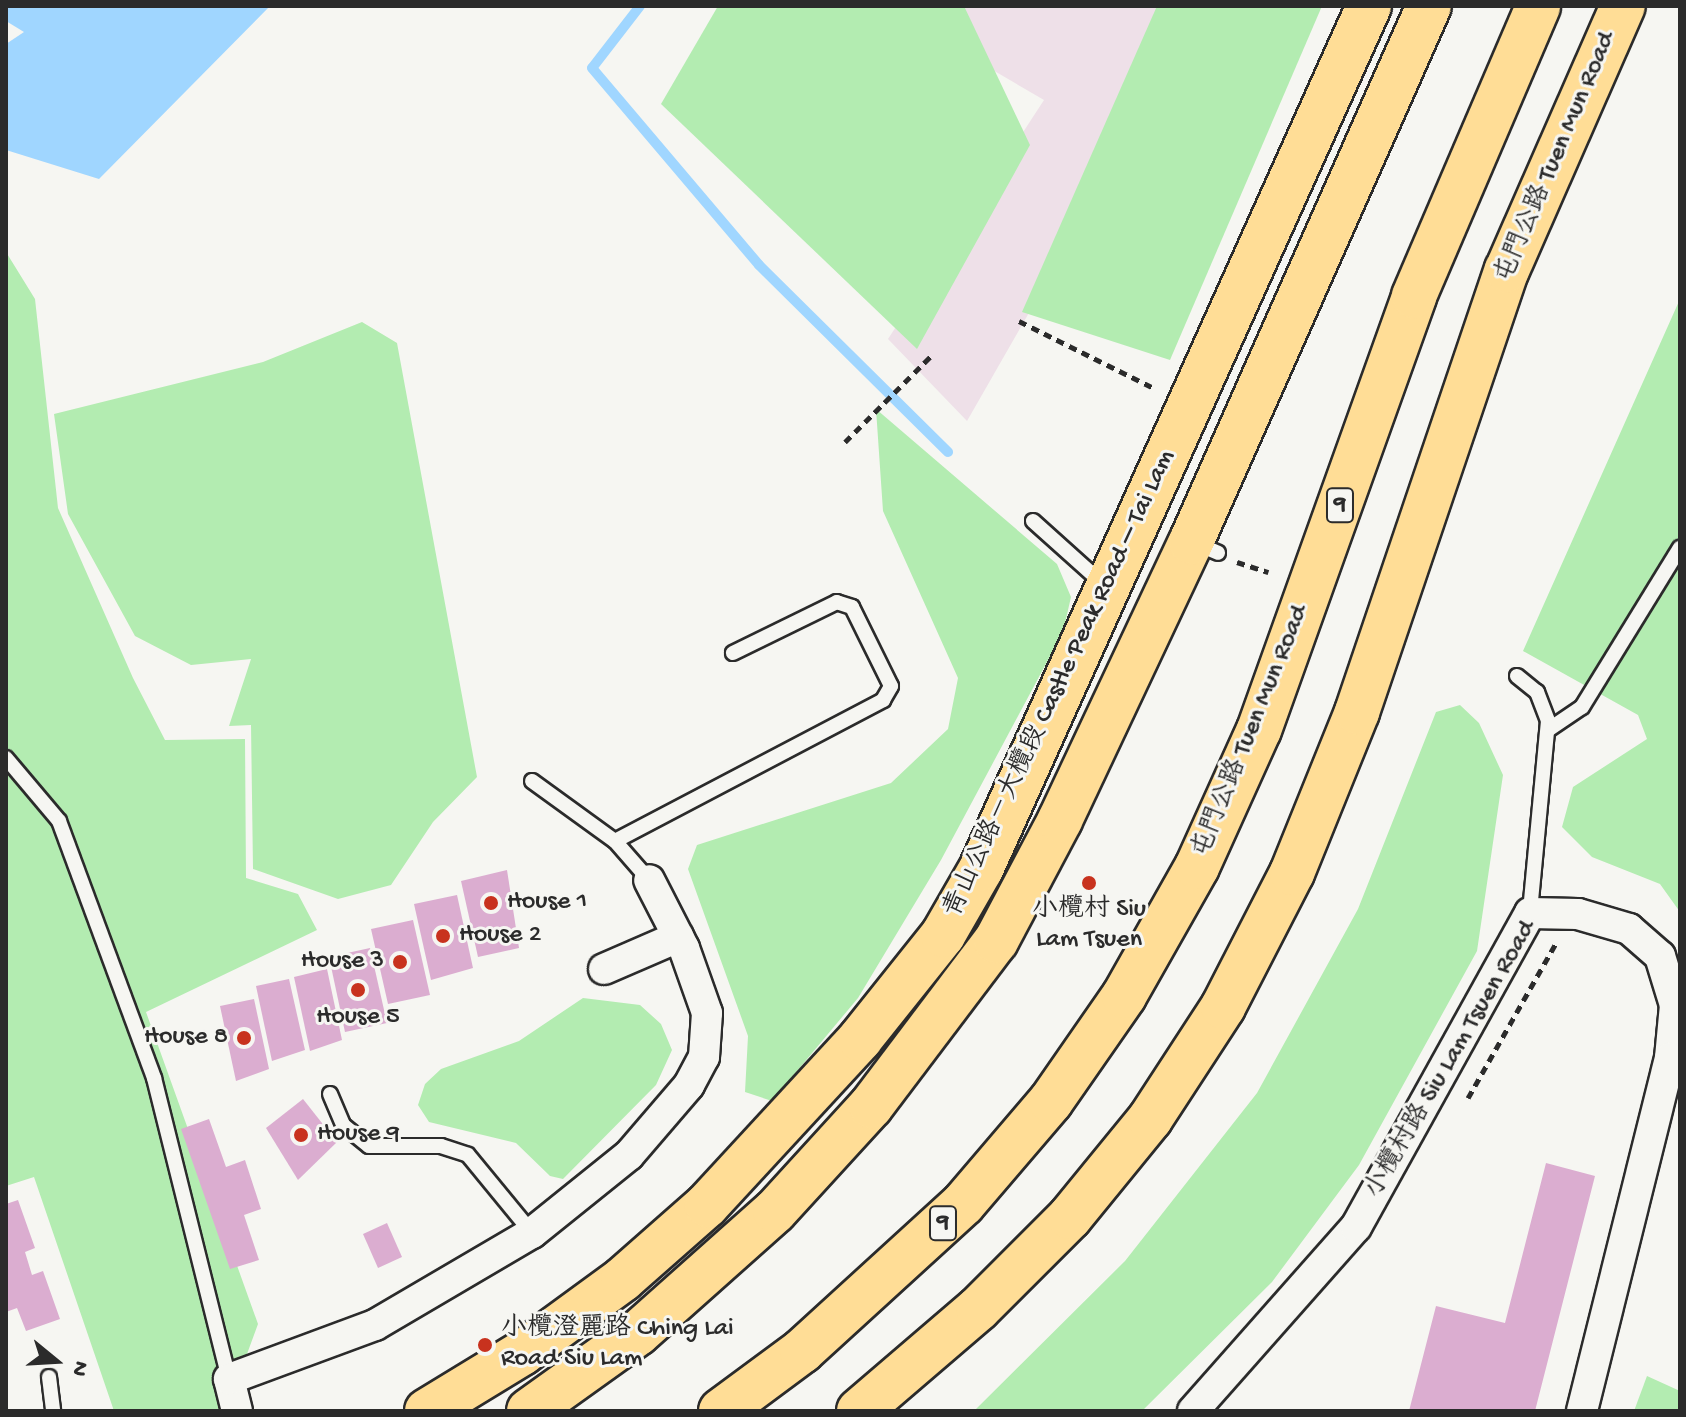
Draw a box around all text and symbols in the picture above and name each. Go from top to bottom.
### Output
street label: 屯門公路 Tuen Mun Road [1490,28,1624,288]
street label: 青山公路－大欖段 Castle Peak Road – Tai Lam [939,445,1183,923]
road number: 9 [1324,485,1356,525]
street label: 屯門公路 Tuen Mun Road [1187,601,1317,863]
marker: 小欖村 Siu Lam Tsuen [1080,874,1098,892]
place label: House 1 [507,887,587,919]
marker: House 1 [482,894,500,912]
place label: 小欖村 Siu Lam Tsuen [1032,895,1146,956]
street label: 小欖村路 Siu Lam Tsuen Road [1360,916,1544,1204]
place label: House 2 [459,920,541,952]
marker: House 2 [434,927,452,945]
place label: House 3 [301,946,384,978]
marker: House 3 [391,953,409,971]
marker: House 5 [349,981,367,999]
place label: House 5 [316,1002,400,1034]
place label: House 8 [144,1022,228,1054]
marker: House 8 [235,1029,253,1047]
place label: House 9 [317,1119,400,1151]
marker: House 9 [292,1126,310,1144]
road number: 9 [927,1203,959,1243]
place label: 小欖澄麗路 Ching Lai Road Siu Lam [501,1314,734,1376]
north arrow [16,1321,96,1401]
marker: 小欖澄麗路 Ching Lai Road Siu Lam [476,1336,494,1354]
text: N [64,1358,93,1379]

